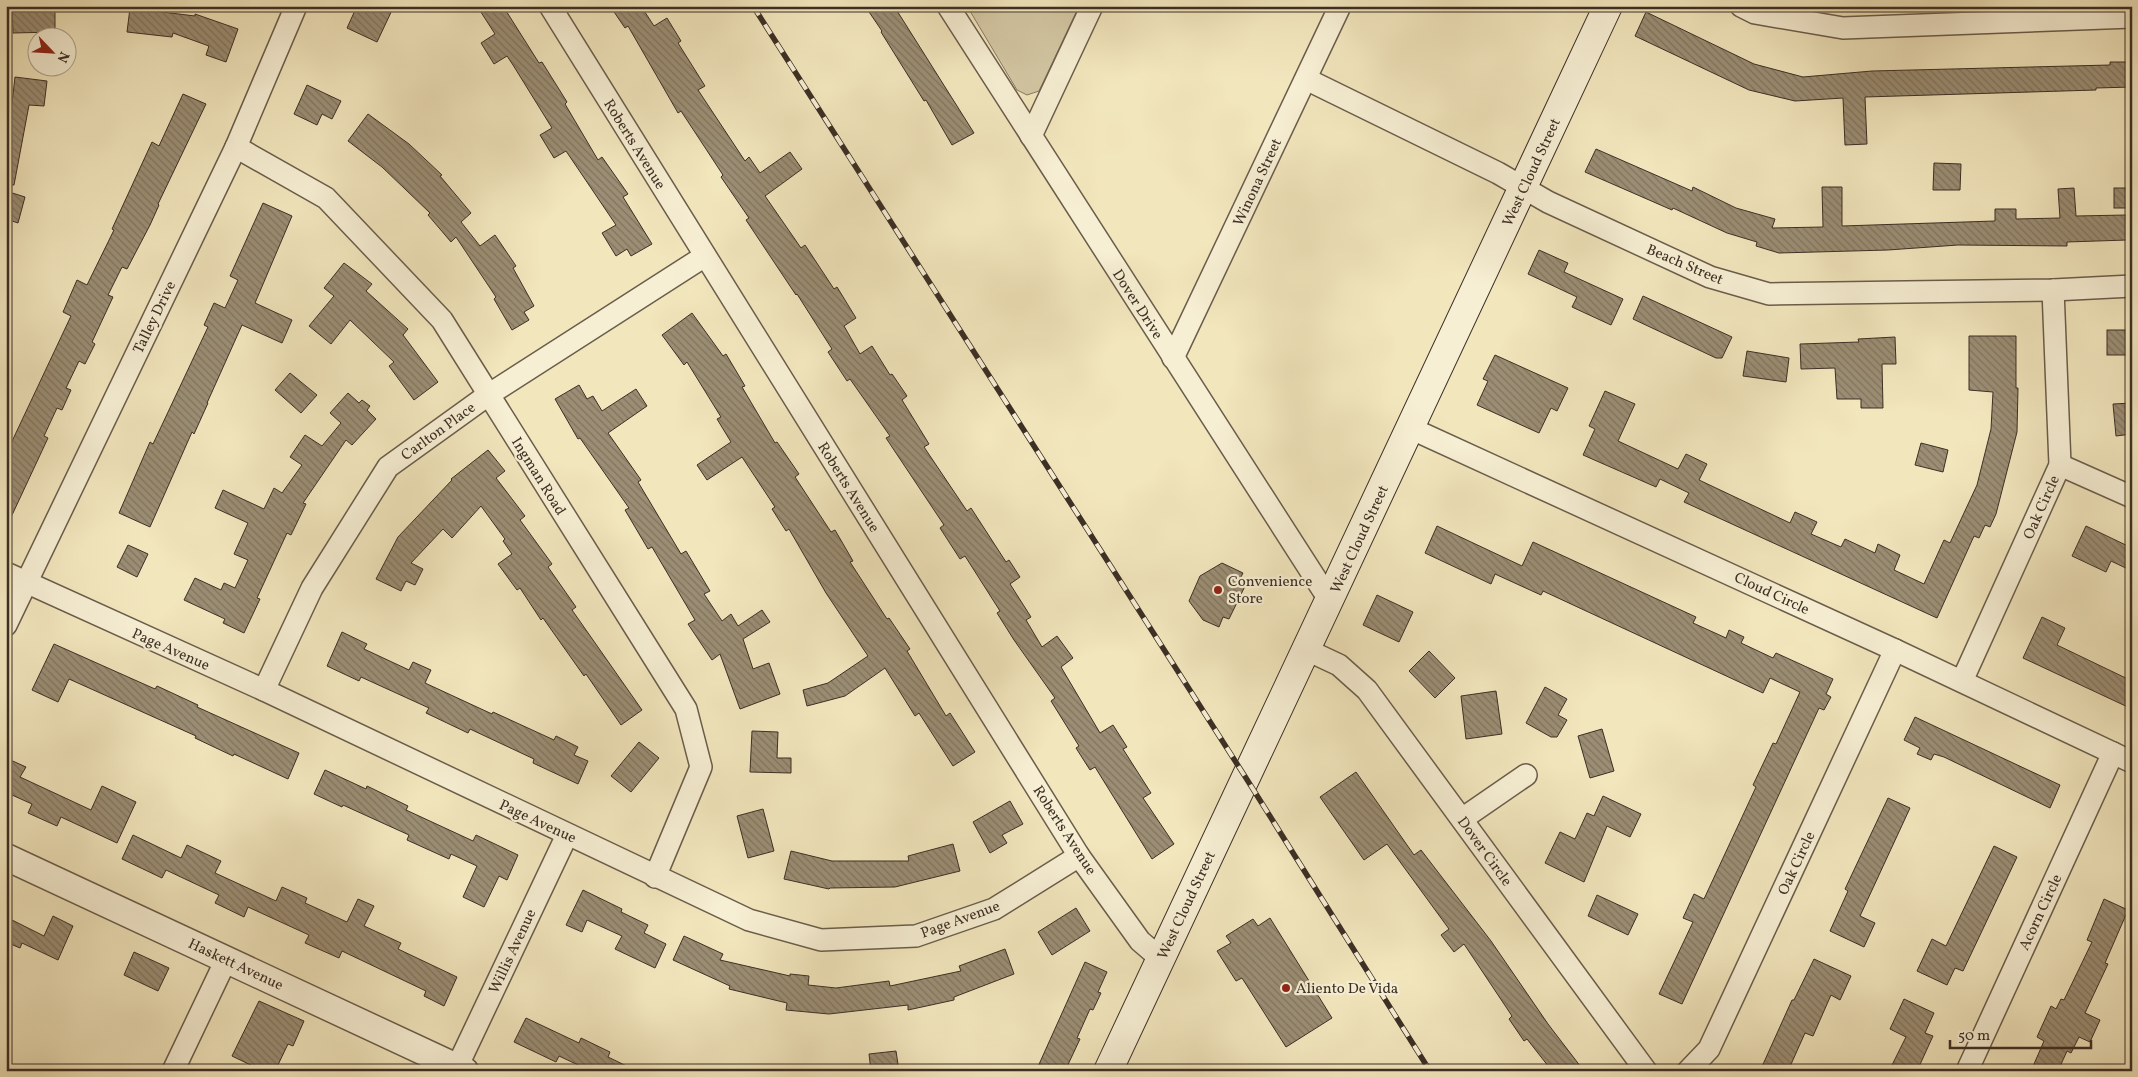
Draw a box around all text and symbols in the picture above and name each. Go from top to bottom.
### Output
north arrow [28,28,78,78]
text: N [52,48,73,65]
street label: Roberts Avenue [597,95,670,194]
street label: West Cloud Street [1498,115,1567,230]
street label: Winona Street [1229,135,1288,230]
street label: Beach Street [1643,240,1726,291]
street label: Dover Drive [1106,266,1167,344]
street label: Talley Drive [129,278,182,358]
street label: Carlton Place [397,398,480,466]
street label: Ingman Road [505,434,570,520]
street label: Roberts Avenue [811,438,884,537]
street label: Oak Circle [2019,472,2066,543]
street label: West Cloud Street [1326,482,1395,597]
street label: Cloud Circle [1730,568,1812,621]
place label: Convenience Store [1228,572,1312,610]
marker: Convenience Store [1212,584,1224,596]
street label: Page Avenue [128,624,213,677]
street label: Roberts Avenue [1027,782,1101,880]
street label: Page Avenue [495,795,579,849]
street label: Dover Circle [1451,813,1516,891]
street label: Oak Circle [1773,828,1821,899]
street label: West Cloud Street [1153,848,1222,963]
street label: Acorn Circle [2015,871,2068,954]
street label: Page Avenue [918,896,1003,944]
street label: Willis Avenue [485,906,542,997]
street label: Haskett Avenue [184,934,286,997]
place label: Aliento De Vida [1296,979,1398,1000]
marker: Aliento De Vida [1280,982,1292,994]
scale bar [1950,1017,2092,1049]
text: 50 m [1958,1026,1990,1047]

